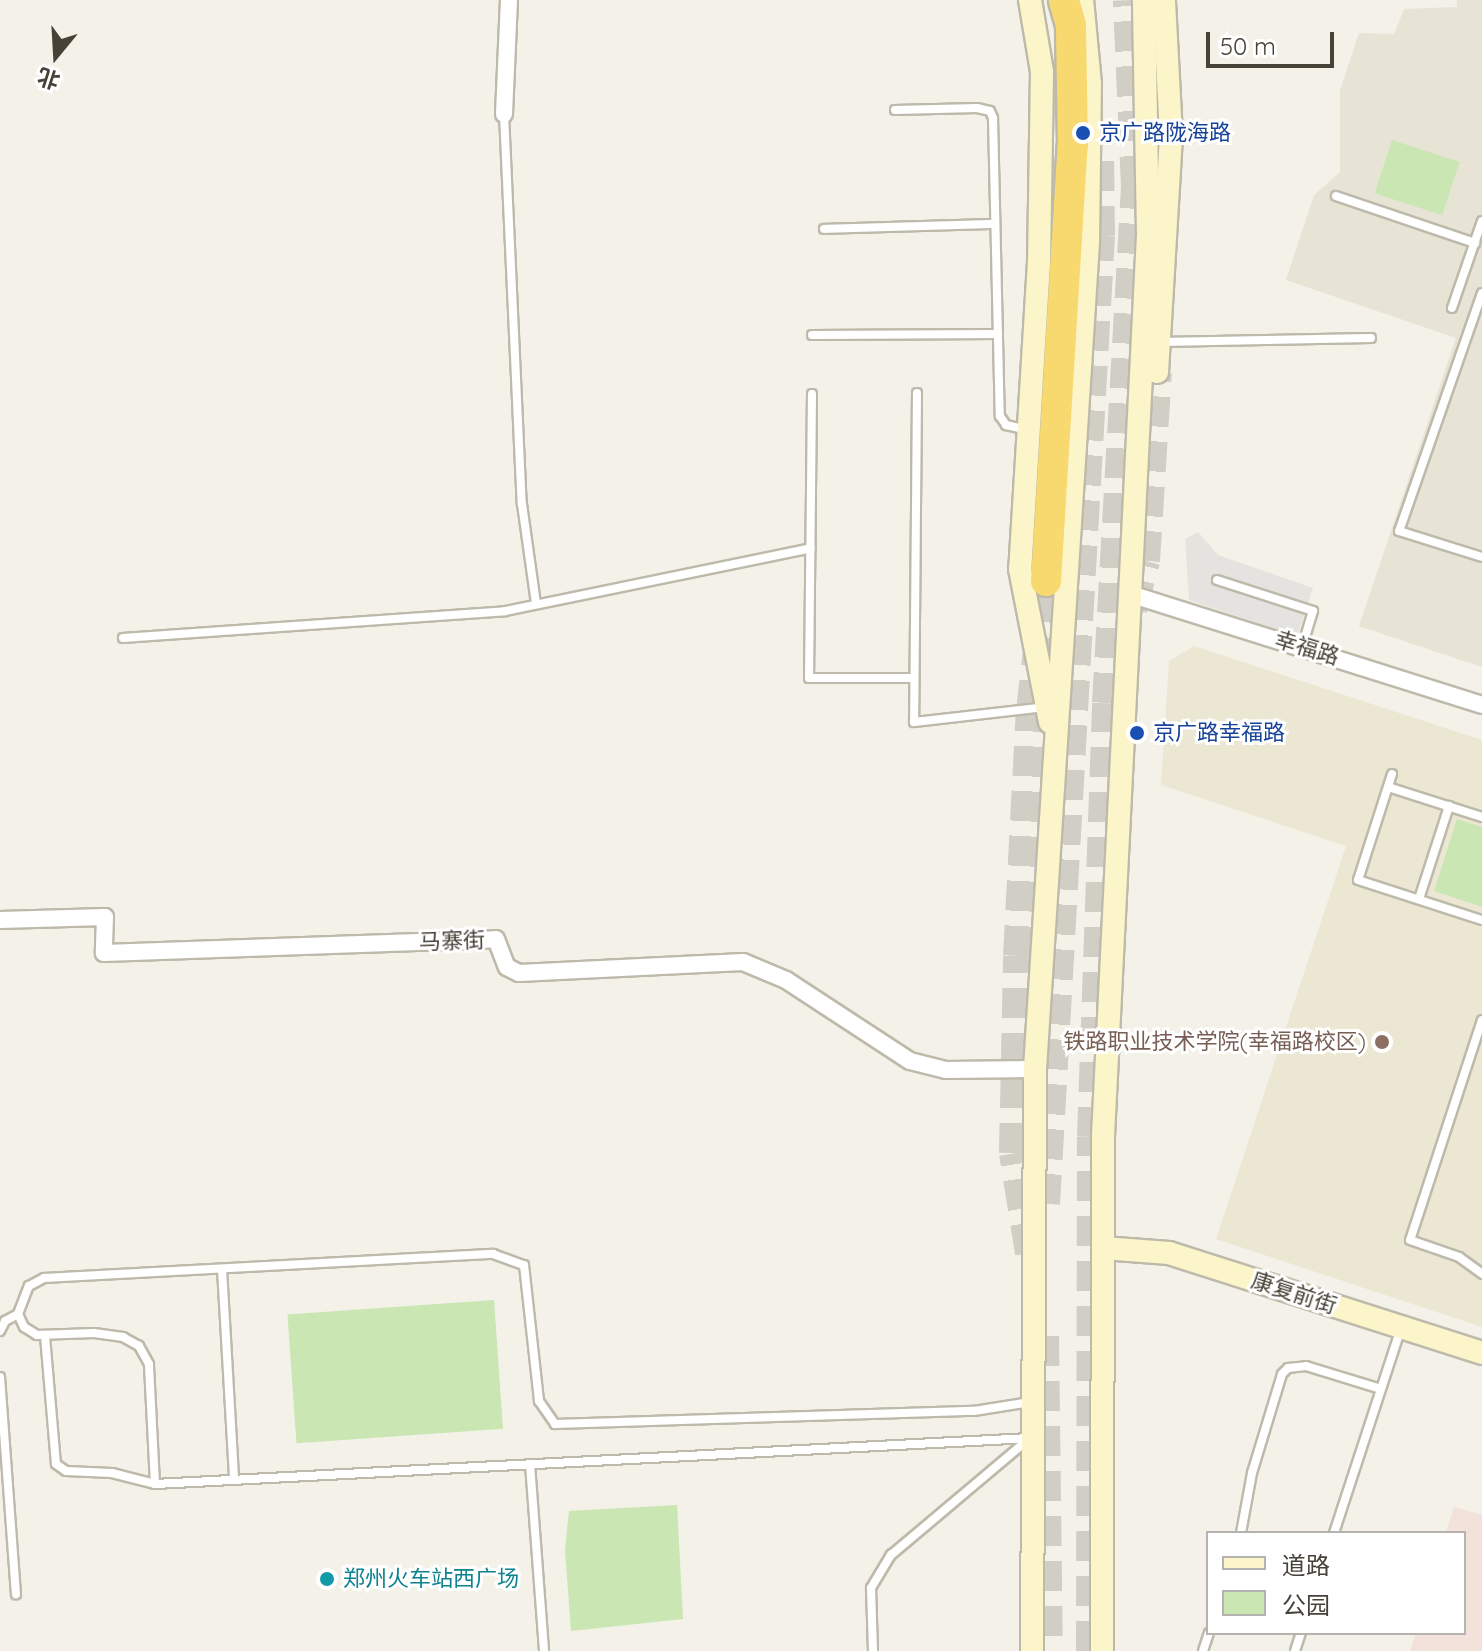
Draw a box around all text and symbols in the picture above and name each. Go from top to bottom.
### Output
north arrow [16,16,96,96]
scale bar [1210,16,1338,66]
text: 50 m [1220,31,1276,61]
text: 北 [34,62,63,96]
place label: 京广路陇海路 [1099,120,1231,146]
marker: 京广路陇海路 [1074,124,1092,142]
street label: 幸福路 [1272,626,1342,670]
place label: 京广路幸福路 [1153,720,1285,746]
marker: 京广路幸福路 [1128,724,1146,742]
street label: 马寨街 [419,927,485,955]
place label: 铁路职业技术学院(幸福路校区) [1064,1029,1366,1055]
marker: 铁路职业技术学院(幸福路校区) [1373,1033,1391,1051]
street label: 康复前街 [1248,1267,1340,1319]
legend [1206,1531,1466,1635]
text: 道路 [1282,1550,1330,1580]
place label: 郑州火车站西广场 [343,1566,519,1592]
marker: 郑州火车站西广场 [318,1570,336,1588]
text: 公园 [1282,1590,1330,1620]

